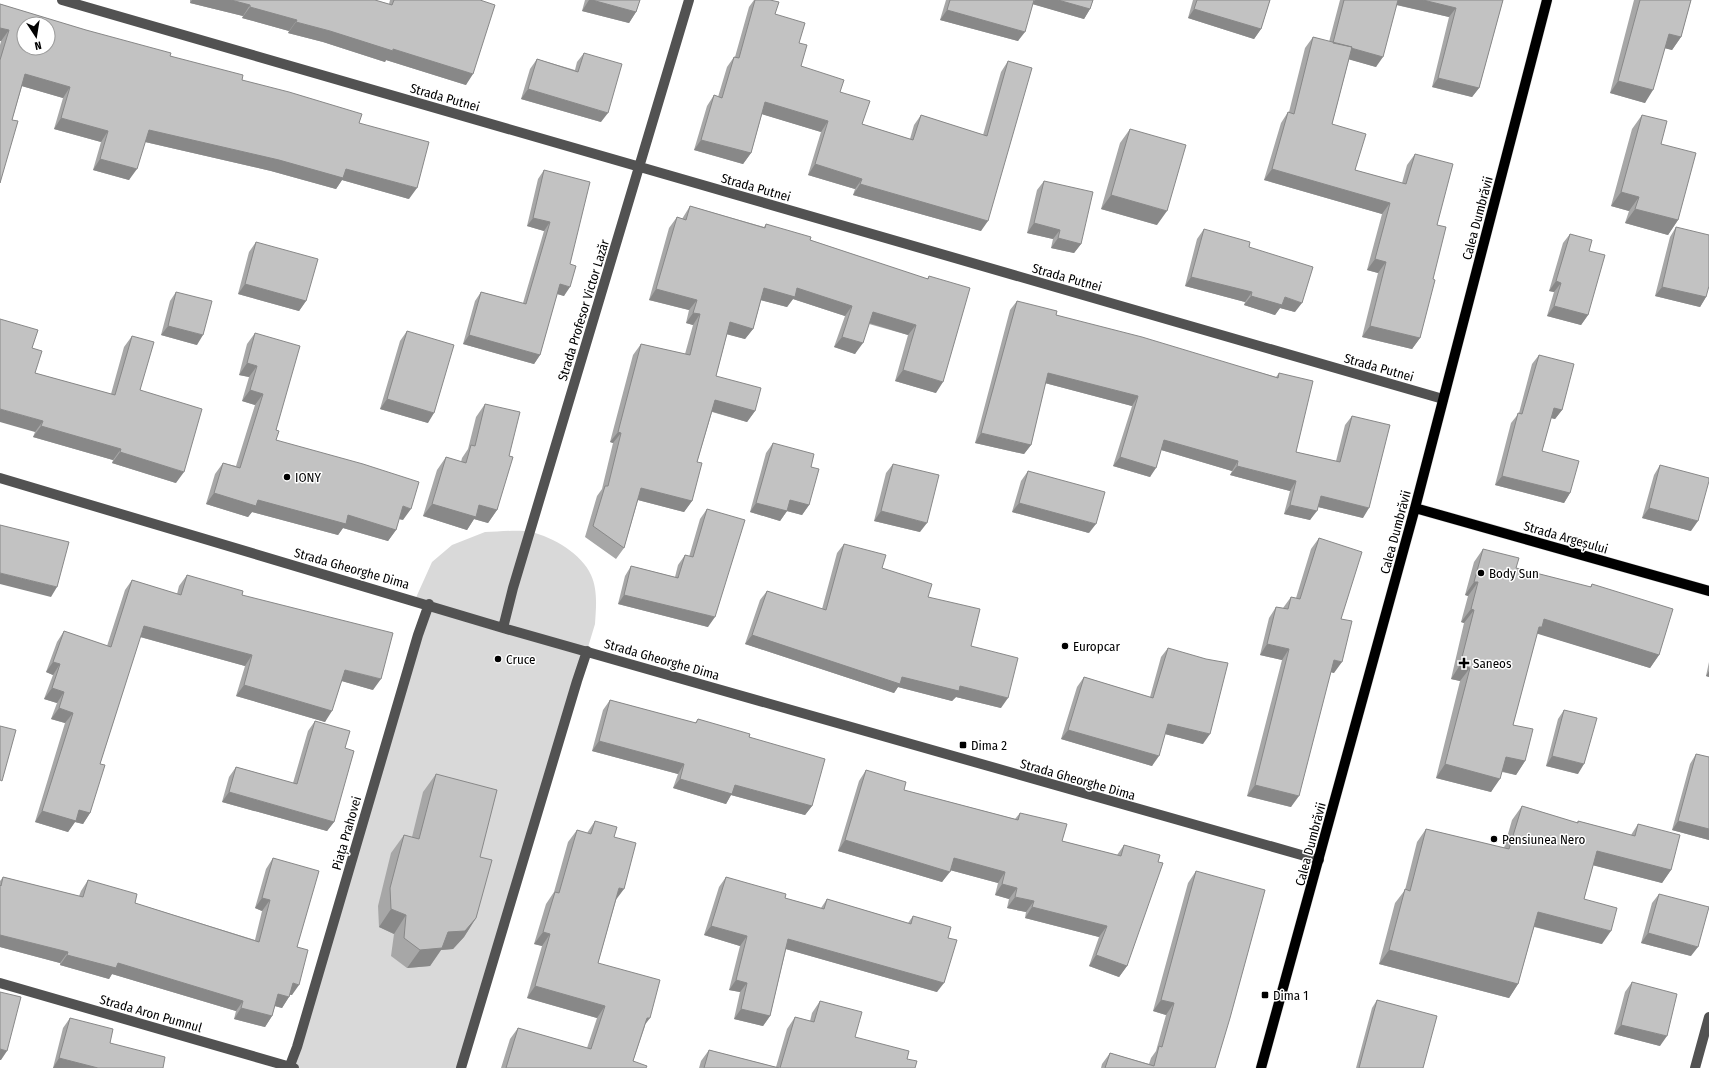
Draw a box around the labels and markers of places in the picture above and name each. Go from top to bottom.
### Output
place label: IONY [295,470,321,485]
marker: IONY [282,472,292,482]
place label: Body Sun [1489,566,1539,581]
marker: Body Sun [1476,568,1486,578]
place label: Europcar [1073,639,1120,654]
marker: Europcar [1060,641,1070,651]
place label: Cruce [506,652,535,667]
marker: Cruce [493,654,503,664]
place label: Saneos [1473,656,1512,671]
marker: Saneos [1458,657,1470,669]
place label: Dima 2 [971,738,1007,753]
marker: Dima 2 [958,740,968,750]
place label: Pensiunea Nero [1502,832,1585,847]
marker: Pensiunea Nero [1489,834,1499,844]
place label: Dima 1 [1273,988,1308,1003]
marker: Dima 1 [1260,990,1270,1000]

